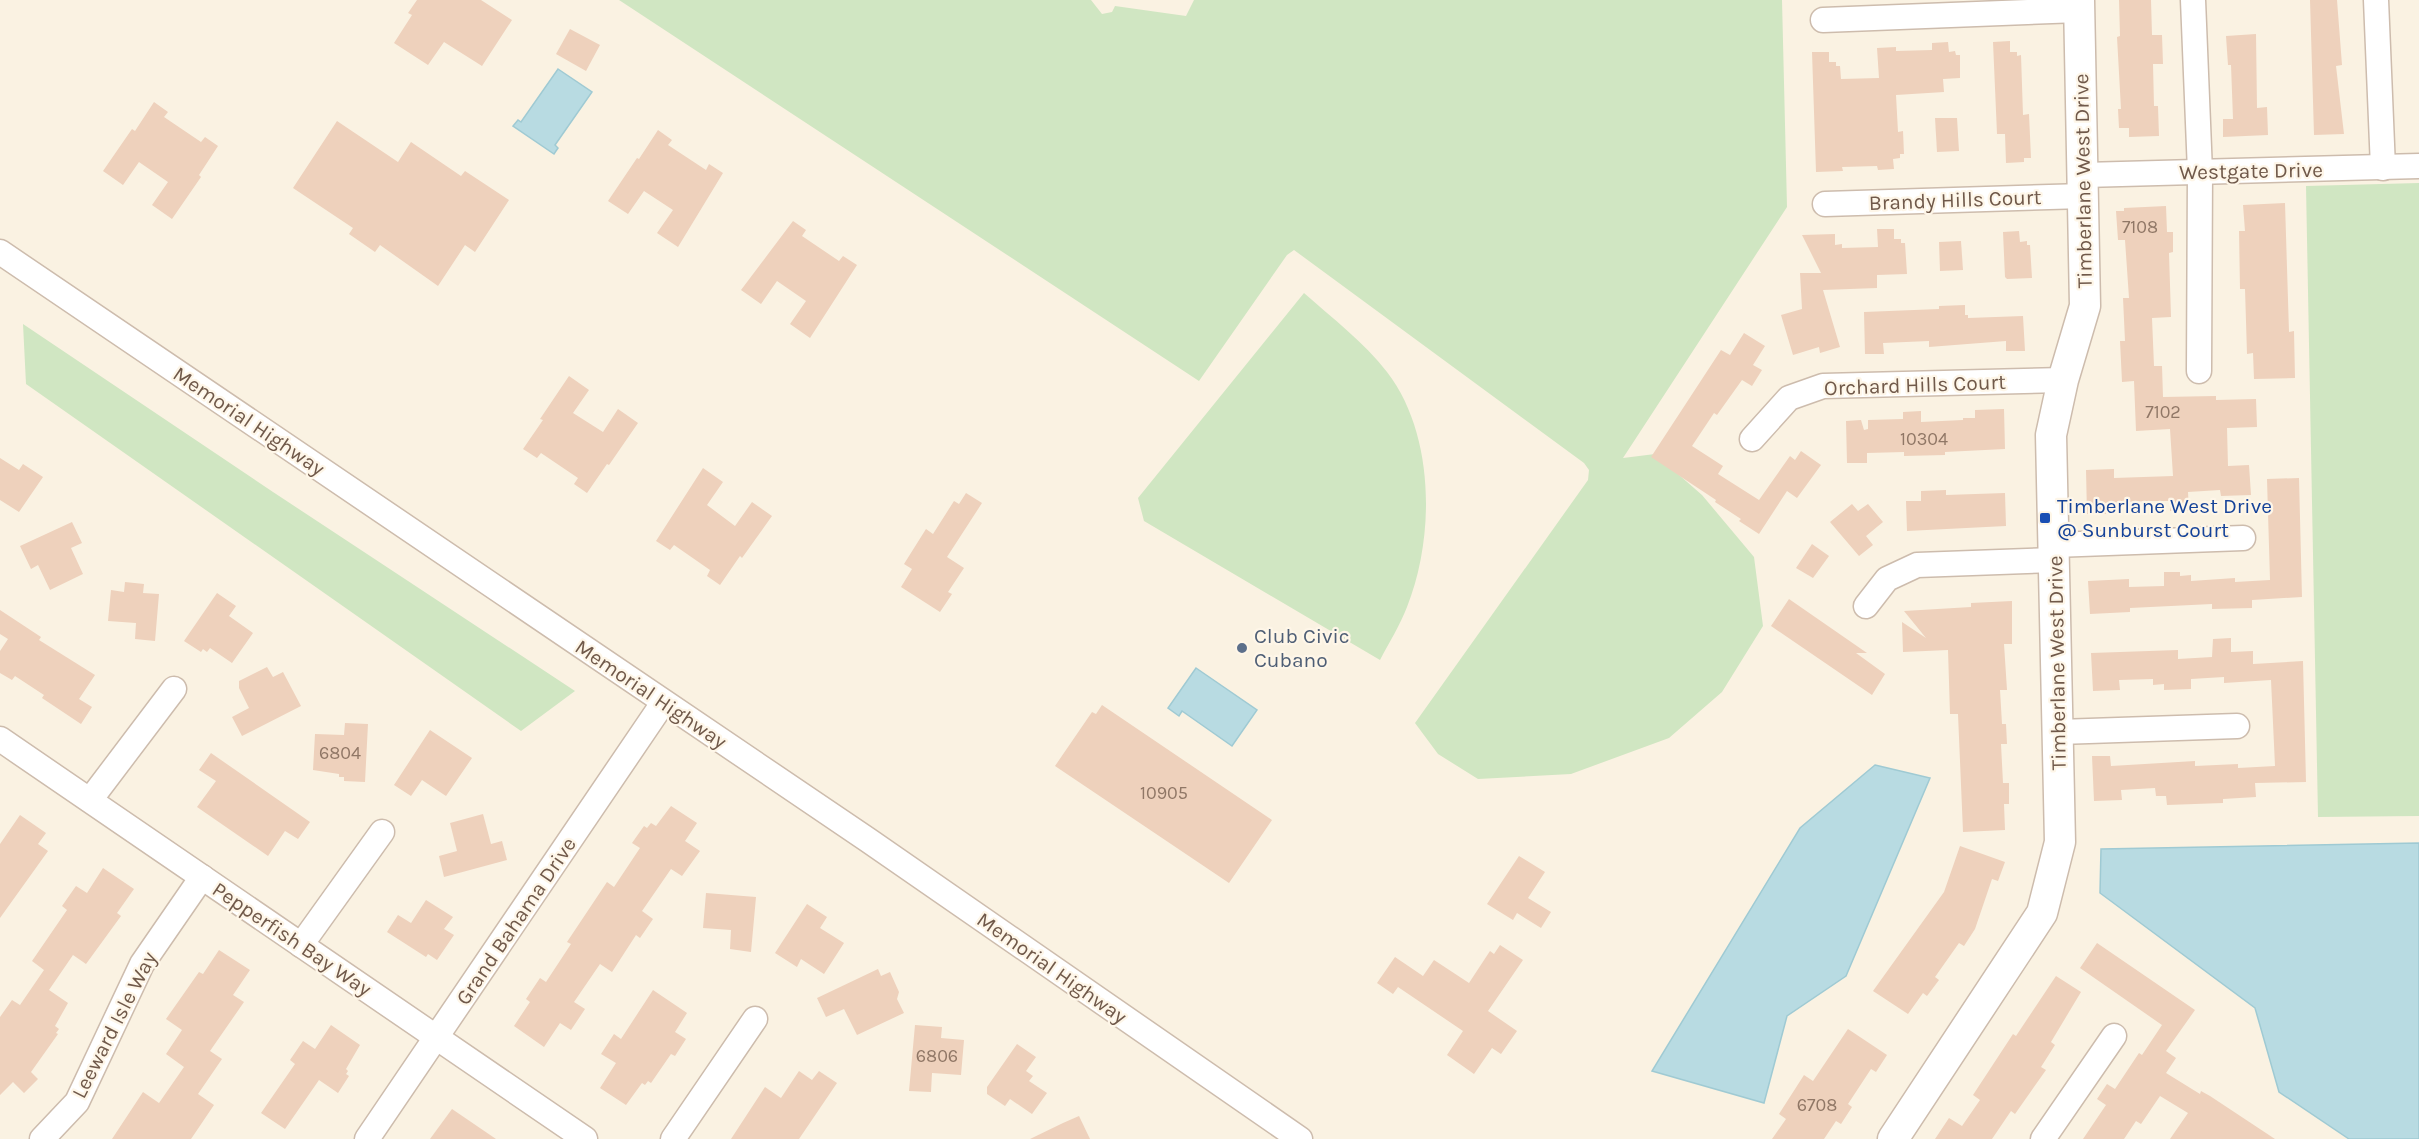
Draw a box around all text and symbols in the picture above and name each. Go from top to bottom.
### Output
street label: Timberlane West Drive [2069,73,2097,289]
street label: Westgate Drive [2179,158,2323,184]
street label: Brandy Hills Court [1868,185,2042,215]
house number: 7108 [2122,216,2158,238]
street label: Memorial Highway [169,361,329,481]
street label: Orchard Hills Court [1824,370,2006,400]
house number: 7102 [2145,401,2181,423]
house number: 10304 [1900,428,1948,450]
place label: Timberlane West Drive @ Sunburst Court [2057,494,2272,542]
marker: Timberlane West Drive @ Sunburst Court [2038,511,2052,525]
street label: Timberlane West Drive [2043,555,2071,771]
place label: Club Civic Cubano [1254,624,1350,672]
street label: Memorial Highway [571,634,731,754]
marker: Club Civic Cubano [1235,641,1249,655]
house number: 6804 [319,742,361,764]
house number: 10905 [1140,782,1188,804]
street label: Grand Bahama Drive [451,833,581,1009]
street label: Pepperfish Bay Way [208,877,376,1001]
street label: Memorial Highway [972,907,1132,1029]
street label: Leeward Isle Way [67,948,161,1102]
house number: 6806 [916,1045,958,1067]
house number: 6708 [1797,1094,1837,1116]

